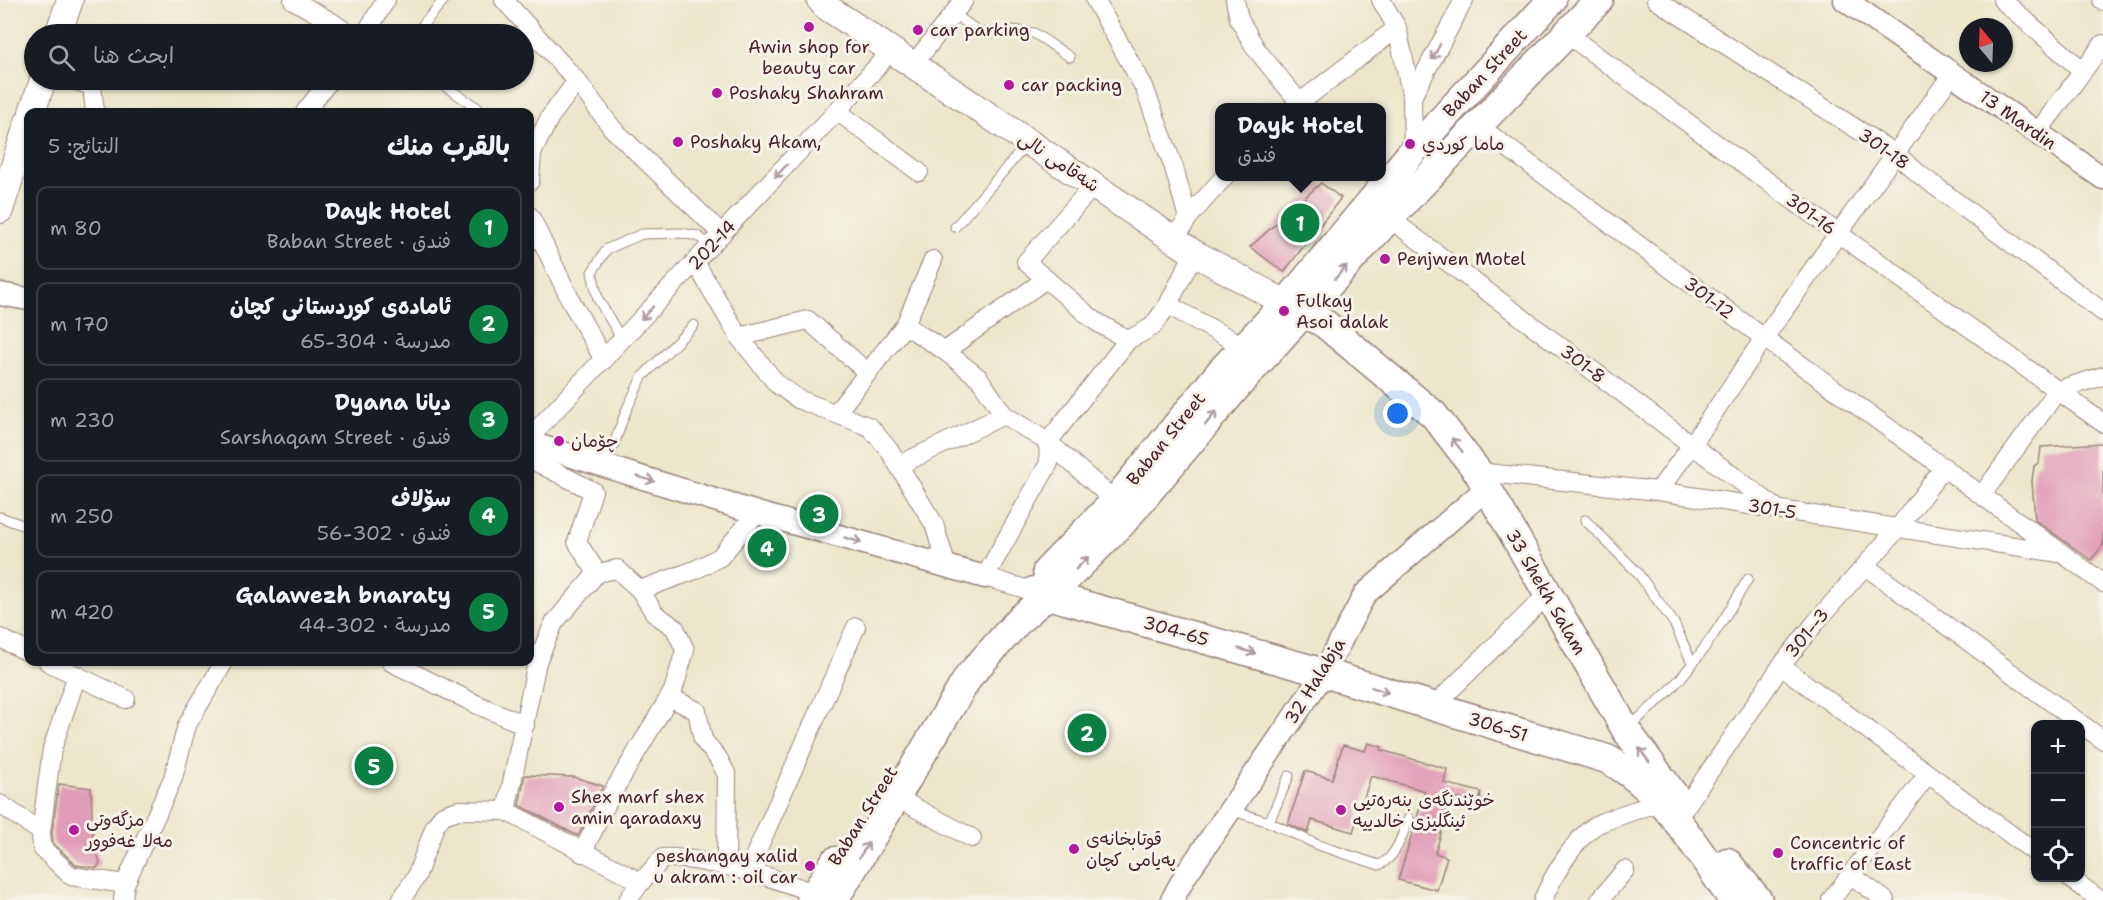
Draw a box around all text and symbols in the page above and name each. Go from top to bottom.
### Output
place label: car parking [930,18,1030,42]
north arrow [1959,18,2013,72]
marker: Awin shop for beauty car [802,20,816,34]
marker: car parking [911,23,925,37]
street label: Baban Street [1438,23,1533,123]
search box [24,24,534,90]
place label: Awin shop for beauty car [748,35,870,80]
icon: search [45,41,78,74]
text: ابحث هنا [93,41,174,70]
one-way arrow [1430,42,1441,60]
place label: car packing [1021,73,1122,97]
marker: car packing [1002,78,1016,92]
place label: Poshaky Shahram [729,81,884,105]
street label: 13 Mardin [1975,85,2061,155]
marker: Poshaky Shahram [710,86,724,100]
popup [1215,103,1386,181]
text: Dayk Hotel [1237,111,1364,140]
street label: 301-18 [1854,123,1914,175]
street label: شەقامی نالی [1014,126,1104,198]
text: بالقرب منك [387,128,510,163]
place label: Poshaky Akam, [690,130,822,154]
place label: ماما كوردي [1422,132,1504,157]
text: النتائج: 5 [48,133,119,159]
marker: Poshaky Akam, [671,135,685,149]
marker: ماما كوردي [1403,137,1417,151]
text: فندق [1237,142,1276,168]
one-way arrow [774,164,788,179]
street label: 301-16 [1781,188,1841,240]
text: Dayk Hotel [325,197,451,226]
pin: 1 [1280,200,1320,246]
text: 80 m [50,215,102,241]
text: 1 [484,215,493,241]
street label: 202-14 [683,215,741,275]
text: فندق · Baban Street [267,228,451,254]
place label: Penjwen Motel [1397,247,1526,271]
marker: Penjwen Motel [1378,252,1392,266]
one-way arrow [1334,265,1348,280]
street label: 301-12 [1679,271,1739,325]
place label: Fulkay Asoi dalak [1296,289,1389,334]
text: ئامادەی کوردستانی کچان [230,292,451,321]
marker: Fulkay Asoi dalak [1277,304,1291,318]
one-way arrow [640,306,654,321]
text: 170 m [50,311,109,337]
text: 2 [482,311,496,337]
text: مدرسة · 304-65 [300,328,451,354]
street label: 301-8 [1556,339,1610,389]
street label: Baban Street [1121,387,1211,491]
text: دیانا Dyana [335,388,451,417]
your location [1383,399,1412,428]
text: 230 m [50,407,115,433]
text: 3 [482,407,496,433]
one-way arrow [1204,411,1218,426]
text: فندق · Sarshaqam Street [220,424,451,450]
place label: چۆمان [571,429,618,453]
marker: چۆمان [552,434,566,448]
one-way arrow [1450,437,1463,453]
one-way arrow [636,474,655,485]
text: سۆلاف [391,484,451,513]
pin: 3 [800,492,838,536]
street label: 301-5 [1746,493,1798,525]
text: 250 m [50,503,114,529]
text: 4 [482,503,496,529]
text: فندق · 302-56 [317,520,451,546]
street label: 33 Shekh Salam [1500,525,1592,659]
pin: 4 [748,526,786,570]
one-way arrow [843,535,862,546]
one-way arrow [1074,556,1089,571]
text: Galawezh bnaraty [235,581,451,610]
text: 420 m [50,599,114,625]
text: 5 [482,599,495,625]
street label: 301--3 [1780,603,1834,663]
street label: 304-65 [1140,610,1212,652]
text: مدرسة · 302-44 [298,612,451,638]
street label: 32 Halabja [1279,633,1351,729]
one-way arrow [1237,646,1256,657]
one-way arrow [1370,686,1389,697]
street label: 306-51 [1465,707,1531,747]
pin: 2 [1068,710,1106,756]
map controls [2031,720,2085,882]
button: + [2031,720,2085,774]
pin: 5 [354,744,394,789]
one-way arrow [1638,747,1650,763]
street label: Baban Street [823,761,903,870]
button: − [2031,774,2085,828]
place label: Shex marf shex amin qaradaxy [571,785,704,830]
place label: خوێندنگەی بنەڕەتیی ئینگلیزی خالدییە [1353,788,1495,833]
marker: Shex marf shex amin qaradaxy [552,800,566,814]
marker: خوێندنگەی بنەڕەتیی ئینگلیزی خالدییە [1334,803,1348,817]
place label: مزگەوتی مەلا غەفوور [84,808,173,853]
marker: مزگەوتی مەلا غەفوور [67,823,81,837]
place label: قوتابخانەی پەیامی کچان [1086,827,1176,872]
button: locate [2031,828,2085,882]
place label: Concentric of traffic of East [1790,831,1912,876]
one-way arrow [859,842,871,859]
marker: قوتابخانەی پەیامی کچان [1067,842,1081,856]
place label: peshangay xalid u akram : oil car [653,844,798,889]
marker: Concentric of traffic of East [1771,846,1785,860]
marker: peshangay xalid u akram : oil car [803,859,817,873]

